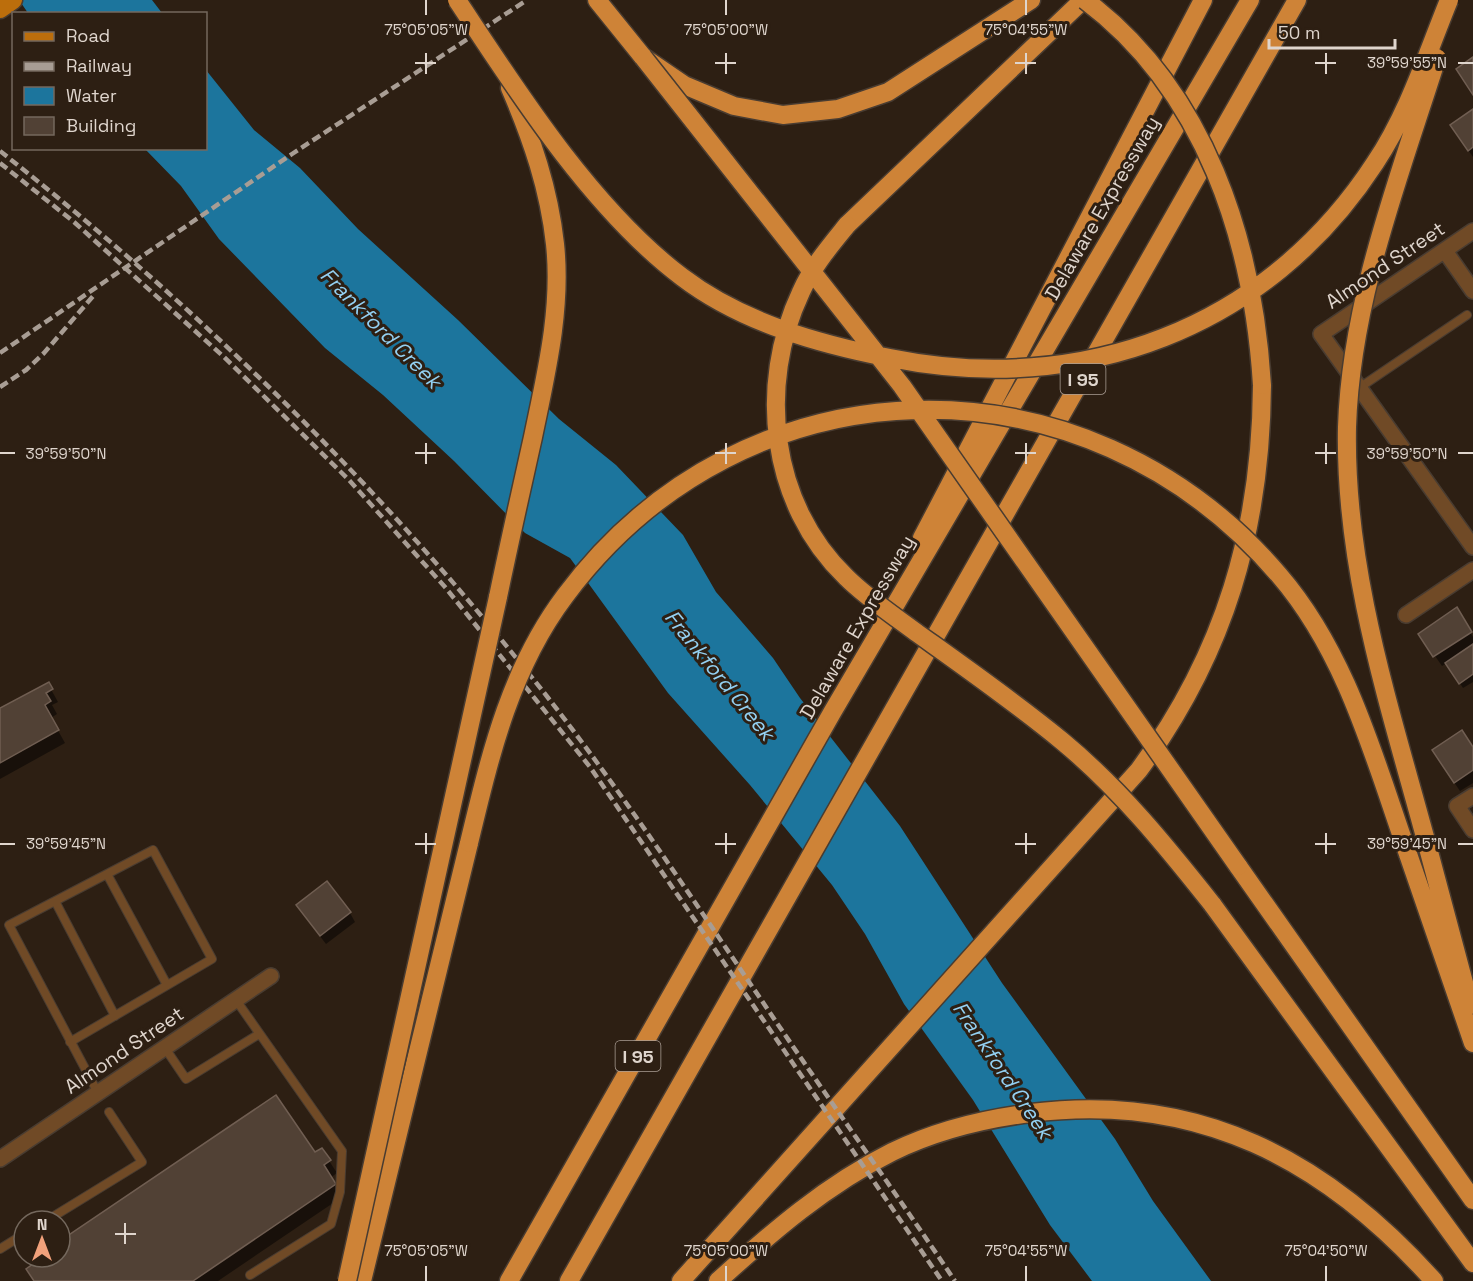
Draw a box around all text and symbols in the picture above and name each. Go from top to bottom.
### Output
legend [12,12,207,150]
scale bar [1269,12,1395,50]
text: 75°05'05"W [384,20,468,39]
text: 75°05'00"W [684,20,768,39]
text: 75°04'55"W [985,20,1067,39]
text: 50 m [1278,21,1320,44]
text: Road [66,24,110,47]
text: 39°59'55"N [1367,53,1447,72]
text: Railway [66,54,132,77]
text: Water [66,84,117,107]
street label: Delaware Expressway [1039,111,1165,305]
text: Building [66,114,136,137]
street label: Almond Street [1320,216,1450,314]
water label: Frankford Creek [315,262,449,396]
road number: I 95 [1060,364,1106,394]
text: 39°59'50"N [26,444,106,463]
text: 39°59'50"N [1367,444,1447,463]
street label: Delaware Expressway [794,530,920,724]
water label: Frankford Creek [659,604,783,748]
text: 39°59'45"N [26,834,106,853]
text: 39°59'45"N [1367,834,1447,853]
water label: Frankford Creek [947,996,1061,1146]
street label: Almond Street [59,1001,189,1099]
road number: I 95 [616,1041,660,1071]
north arrow [12,1209,72,1269]
text: N [37,1214,47,1235]
text: 75°05'05"W [384,1241,468,1260]
text: 75°05'00"W [684,1241,768,1260]
text: 75°04'55"W [985,1241,1067,1260]
text: 75°04'50"W [1284,1241,1368,1260]

